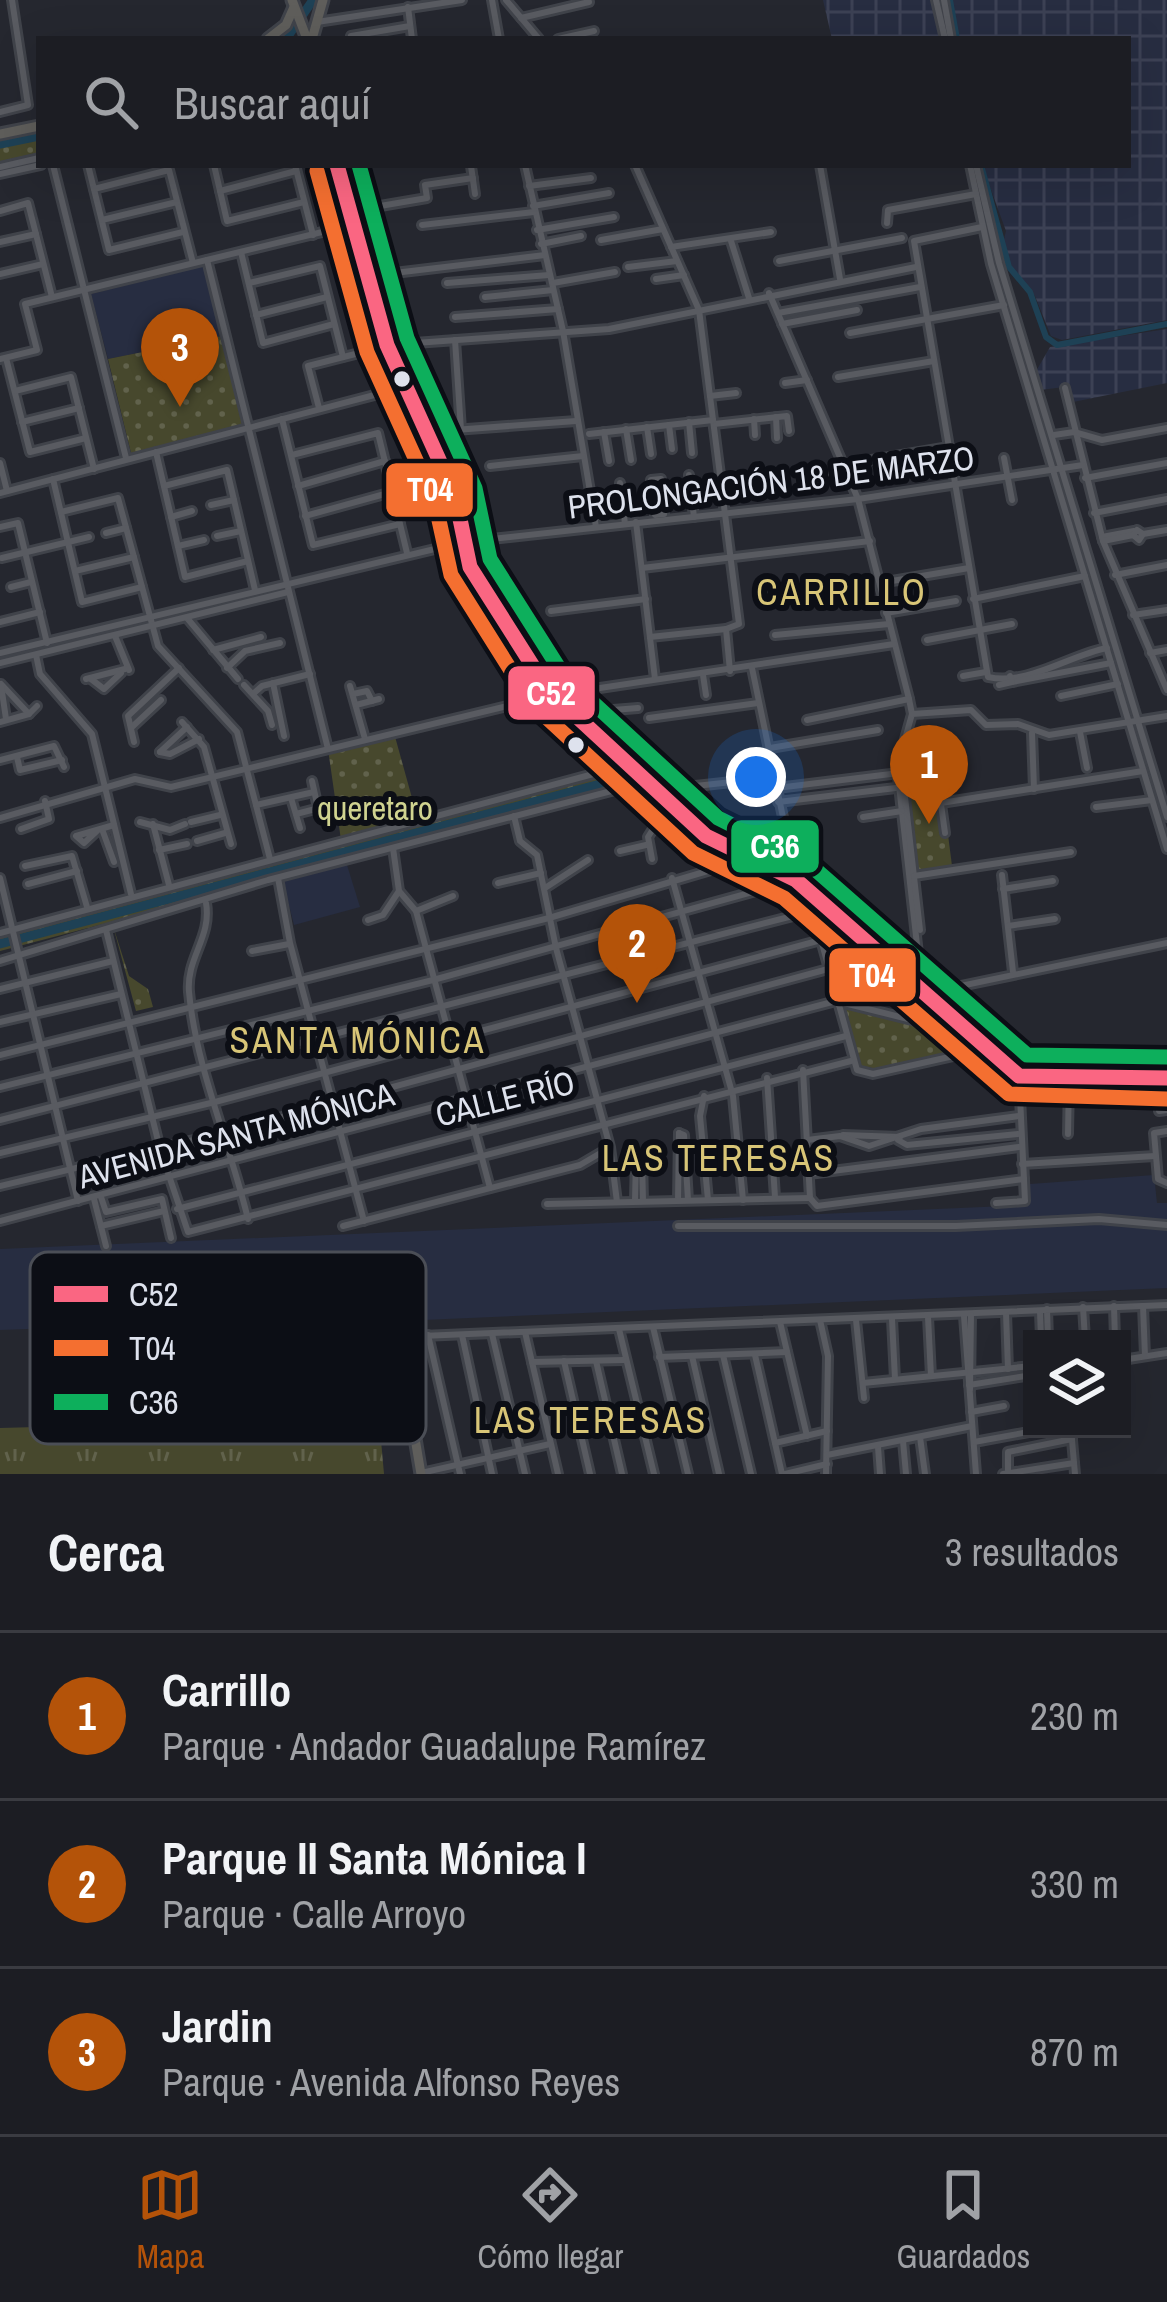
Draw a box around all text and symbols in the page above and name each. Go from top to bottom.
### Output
search box [36,36,1131,168]
icon: search [78,69,144,135]
text: Buscar aquí [174,72,371,133]
pin: 3 [141,308,219,407]
unlabelled marker [391,368,413,390]
street label: PROLONGACIÓN 18 DE MARZO [565,435,977,529]
line badge: T04 [384,461,475,519]
text: T04 [407,467,453,511]
district label: CARRILLO [756,568,928,616]
line badge: C52 [506,664,597,722]
text: C52 [526,671,576,715]
pin: 1 [890,725,968,824]
unlabelled marker [565,734,587,756]
your location [726,747,786,807]
park label: queretaro [317,786,433,830]
line badge: C36 [729,818,821,875]
text: C36 [750,824,800,868]
pin: 2 [598,904,676,1003]
line badge: T04 [827,946,918,1004]
text: T04 [849,953,895,997]
district label: SANTA MÓNICA [230,1016,486,1064]
street label: CALLE RÍO [431,1060,579,1136]
street label: AVENIDA SANTA MÓNICA [72,1071,400,1199]
district label: LAS TERESAS [602,1134,836,1182]
legend [30,1252,426,1444]
text: C52 [129,1272,179,1316]
text: T04 [129,1326,176,1370]
map controls [1023,1330,1131,1438]
button: layers [1023,1330,1131,1438]
text: C36 [129,1380,179,1424]
district label: LAS TERESAS [474,1396,708,1444]
text: Cerca [48,1518,164,1587]
text: 3 resultados [945,1526,1119,1578]
text: Carrillo [162,1659,291,1720]
text: 1 [78,1690,96,1742]
text: 230 m [1030,1690,1119,1742]
text: Parque · Andador Guadalupe Ramírez [162,1720,706,1772]
text: Parque II Santa Mónica I [162,1827,587,1888]
text: 2 [78,1858,96,1910]
text: 330 m [1030,1858,1119,1910]
text: Parque · Calle Arroyo [162,1888,466,1940]
text: Jardin [162,1995,273,2056]
text: 3 [78,2026,96,2078]
text: 870 m [1030,2026,1119,2078]
text: Parque · Avenida Alfonso Reyes [162,2056,620,2108]
tab: Mapa [137,2162,204,2278]
tab: Cómo llegar [477,2162,623,2278]
tab: Guardados [896,2162,1030,2278]

